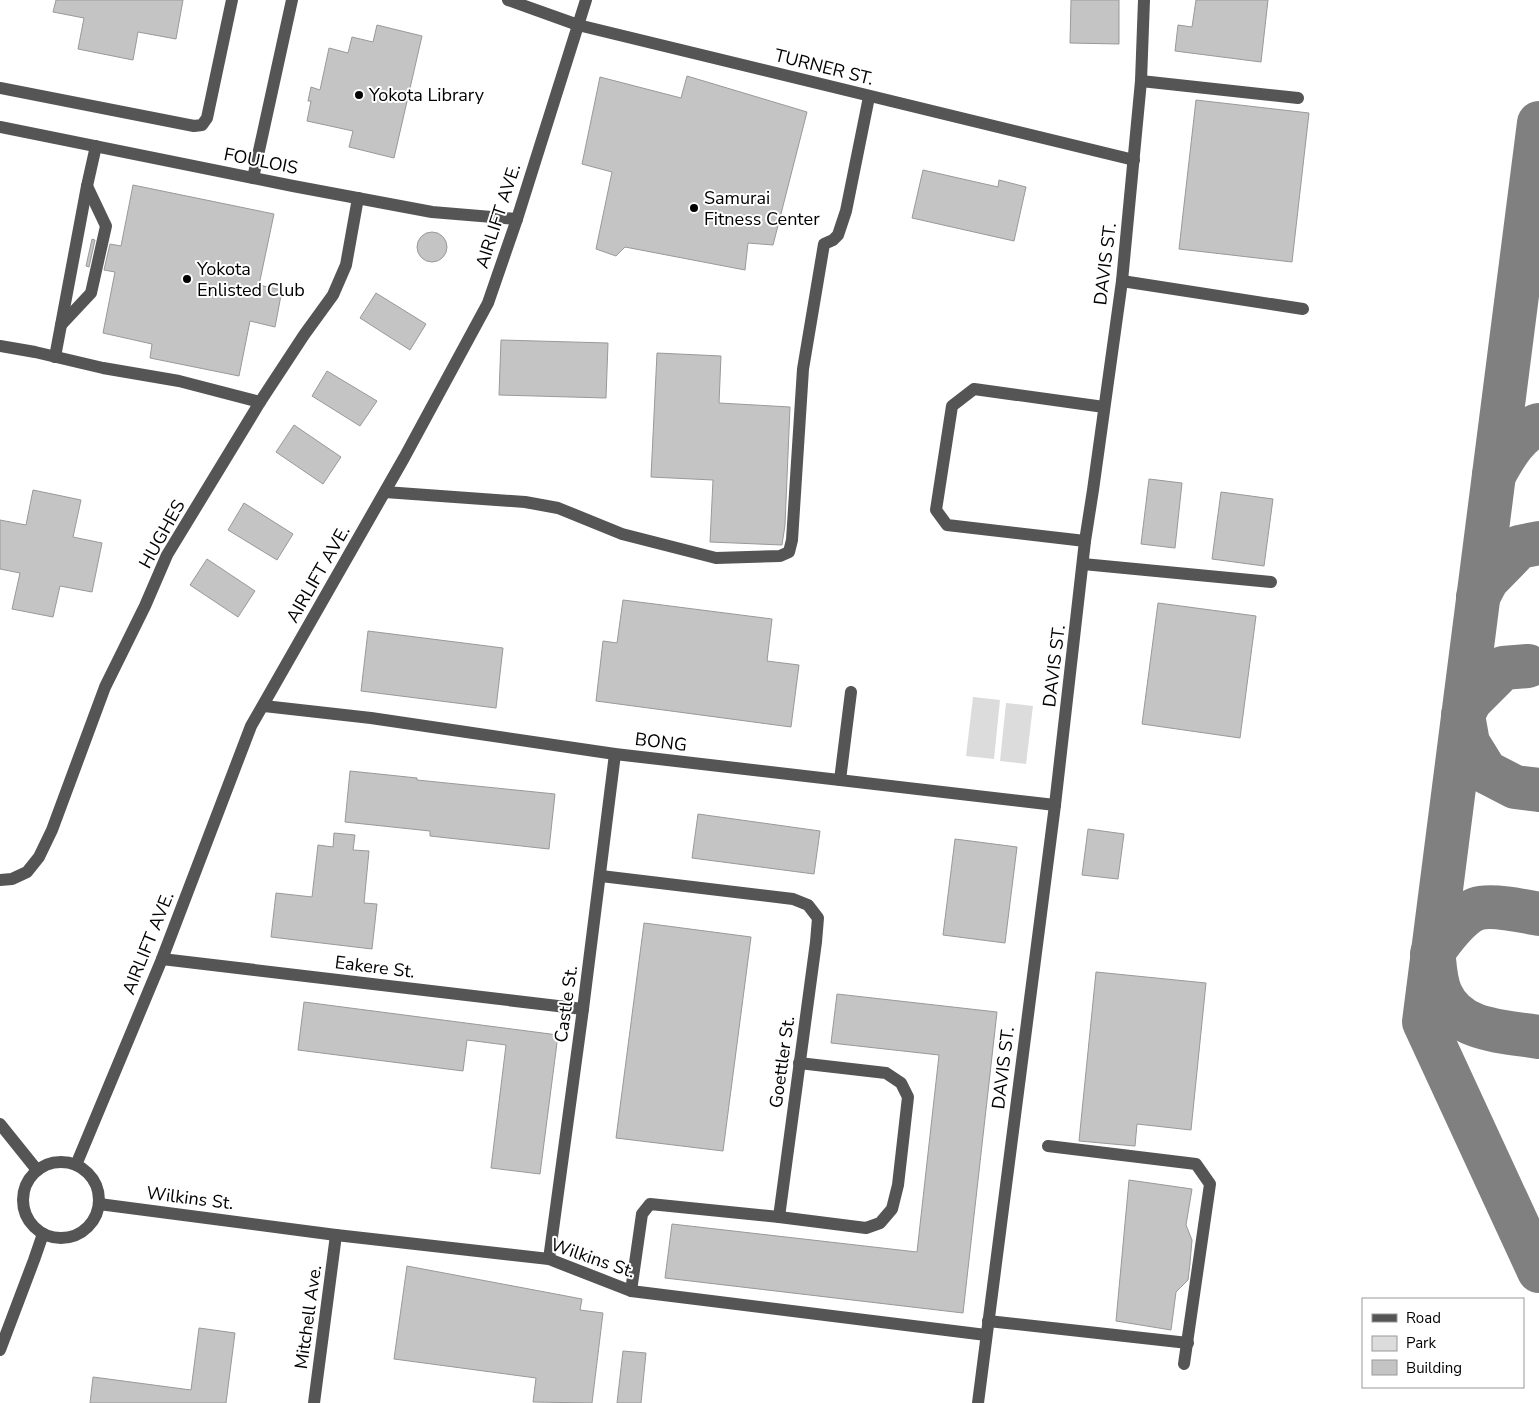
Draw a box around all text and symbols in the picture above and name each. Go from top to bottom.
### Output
street label: TURNER ST. [772,43,876,91]
place label: Yokota Library [368,83,485,107]
marker: Yokota Library [353,89,365,101]
street label: FOULOIS [222,142,300,180]
street label: AIRLIFT AVE. [470,161,526,271]
place label: Samurai Fitness Center [704,186,820,231]
marker: Samurai Fitness Center [688,202,700,214]
street label: DAVIS ST. [1088,222,1122,306]
place label: Yokota Enlisted Club [196,257,305,302]
marker: Yokota Enlisted Club [181,273,193,285]
street label: HUGHES [133,495,191,573]
street label: AIRLIFT AVE. [280,521,356,627]
street label: DAVIS ST. [1037,624,1071,708]
street label: BONG [634,727,688,757]
street label: AIRLIFT AVE. [116,888,180,998]
street label: Eakere St. [334,950,416,984]
street label: Castle St. [549,964,583,1044]
street label: Goettler St. [764,1014,800,1110]
street label: DAVIS ST. [986,1026,1020,1110]
street label: Wilkins St. [145,1181,235,1215]
street label: Wilkins St. [548,1232,638,1284]
street label: Mitchell Ave. [289,1264,327,1370]
legend [1362,1298,1524,1388]
text: Road [1406,1308,1441,1328]
text: Park [1406,1333,1436,1353]
text: Building [1406,1358,1462,1378]

